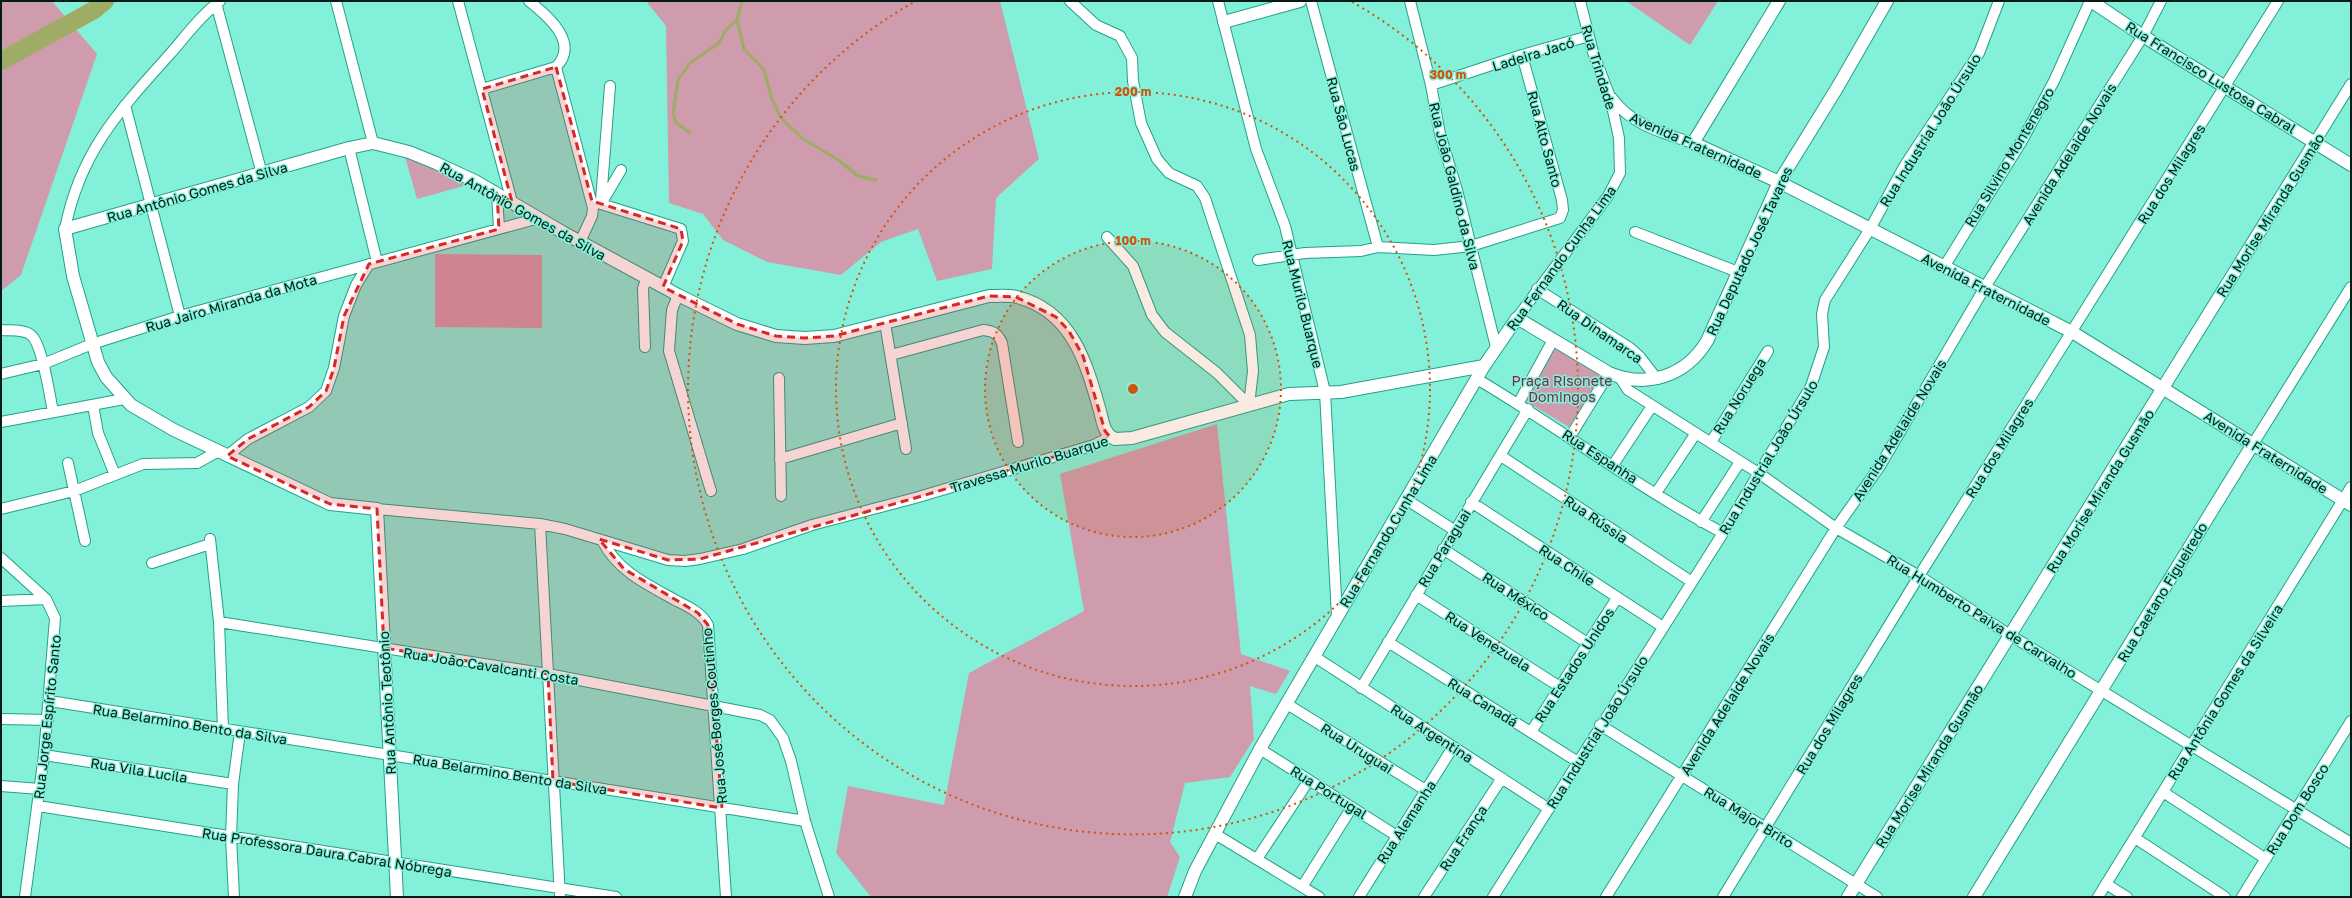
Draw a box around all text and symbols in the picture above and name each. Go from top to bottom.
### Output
street label: Rua Francisco Lustosa Cabral [2123,17,2299,137]
street label: Rua Trindade [1578,23,1620,111]
street label: Ladeira Jacó [1490,33,1576,75]
street label: Rua Industrial João Úrsulo [1876,50,1984,210]
text: 300 m [1430,67,1466,82]
street label: Rua São Lucas [1323,75,1365,173]
street label: Avenida Adelaide Novais [2018,80,2120,228]
text: 200 m [1115,84,1151,99]
street label: Rua Silvino Montenegro [1961,84,2057,230]
street label: Rua Alto Santo [1524,89,1566,189]
street label: Rua João Galdino da Silva [1426,100,1484,272]
street label: Avenida Fraternidade [1627,108,1765,182]
street label: Rua dos Milagres [2133,121,2209,227]
street label: Rua Morise Miranda Gusmão [2212,130,2328,300]
street label: Rua Antônio Gomes da Silva [105,158,289,226]
street label: Rua Antônio Gomes da Silva [437,158,609,264]
street label: Rua Deputado José Tavares [1702,164,1796,338]
street label: Rua Fernando Cunha Lima [1503,182,1619,334]
text: 100 m [1115,233,1151,248]
street label: Rua Murilo Buarque [1279,238,1327,370]
street label: Avenida Fraternidade [1919,249,2053,329]
street label: Rua Jairo Miranda da Mota [143,270,319,336]
street label: Rua Dinamarca [1554,295,1646,367]
street label: Rua Noruega [1709,355,1769,437]
street label: Avenida Adelaide Novais [1848,356,1950,504]
park label: Praça Risonete Domingos [1512,372,1612,405]
street label: Rua Industrial João Úrsulo [1715,376,1821,538]
centre of rings [1126,382,1140,396]
street label: Rua dos Milagres [1961,395,2037,501]
street label: Rua Morise Miranda Gusmão [2042,406,2158,576]
street label: Avenida Fraternidade [2201,407,2331,497]
street label: Rua Espanha [1559,425,1641,487]
street label: Travessa Murilo Buarque [948,432,1110,496]
street label: Rua Fernando Cunha Lima [1336,452,1440,610]
street label: Rua Rússia [1561,491,1631,547]
street label: Rua Paraguai [1414,506,1474,590]
street label: Rua Caetano Figueiredo [2113,519,2211,665]
street label: Rua Chile [1536,541,1598,589]
street label: Rua Humberto Paiva de Carvalho [1884,550,2080,682]
street label: Rua México [1479,568,1553,624]
street label: Rua Antônia Gomes da Silveira [2164,601,2286,783]
street label: Rua Estados Unidos [1531,604,1617,726]
street label: Rua Venezuela [1442,607,1534,675]
street label: Rua José Borges Coutinho [698,627,730,805]
street label: Avenida Adelaide Novais [1676,630,1778,778]
street label: Rua Antônio Teotônio [375,631,399,775]
street label: Rua Jorge Espírito Santo [30,634,64,800]
street label: Rua João Cavalcanti Costa [402,644,580,688]
street label: Rua Industrial João Úrsulo [1543,652,1651,812]
street label: Rua dos Milagres [1792,670,1866,778]
street label: Rua Canadá [1445,674,1521,730]
street label: Rua Morise Miranda Gusmão [1871,681,1987,851]
street label: Rua Belarmino Bento da Silva [91,700,289,748]
street label: Rua Argentina [1388,700,1476,766]
street label: Rua Uruguai [1318,719,1396,777]
street label: Rua Belarmino Bento da Silva [411,750,609,798]
street label: Rua Vila Lucila [89,754,189,786]
street label: Rua Dom Bosco [2262,760,2332,858]
street label: Rua Portugal [1287,762,1371,822]
street label: Rua Alemanha [1373,777,1439,867]
street label: Rua Major Brito [1701,783,1797,851]
street label: Rua França [1435,802,1491,874]
street label: Rua Professora Daura Cabral Nóbrega [201,824,453,880]

